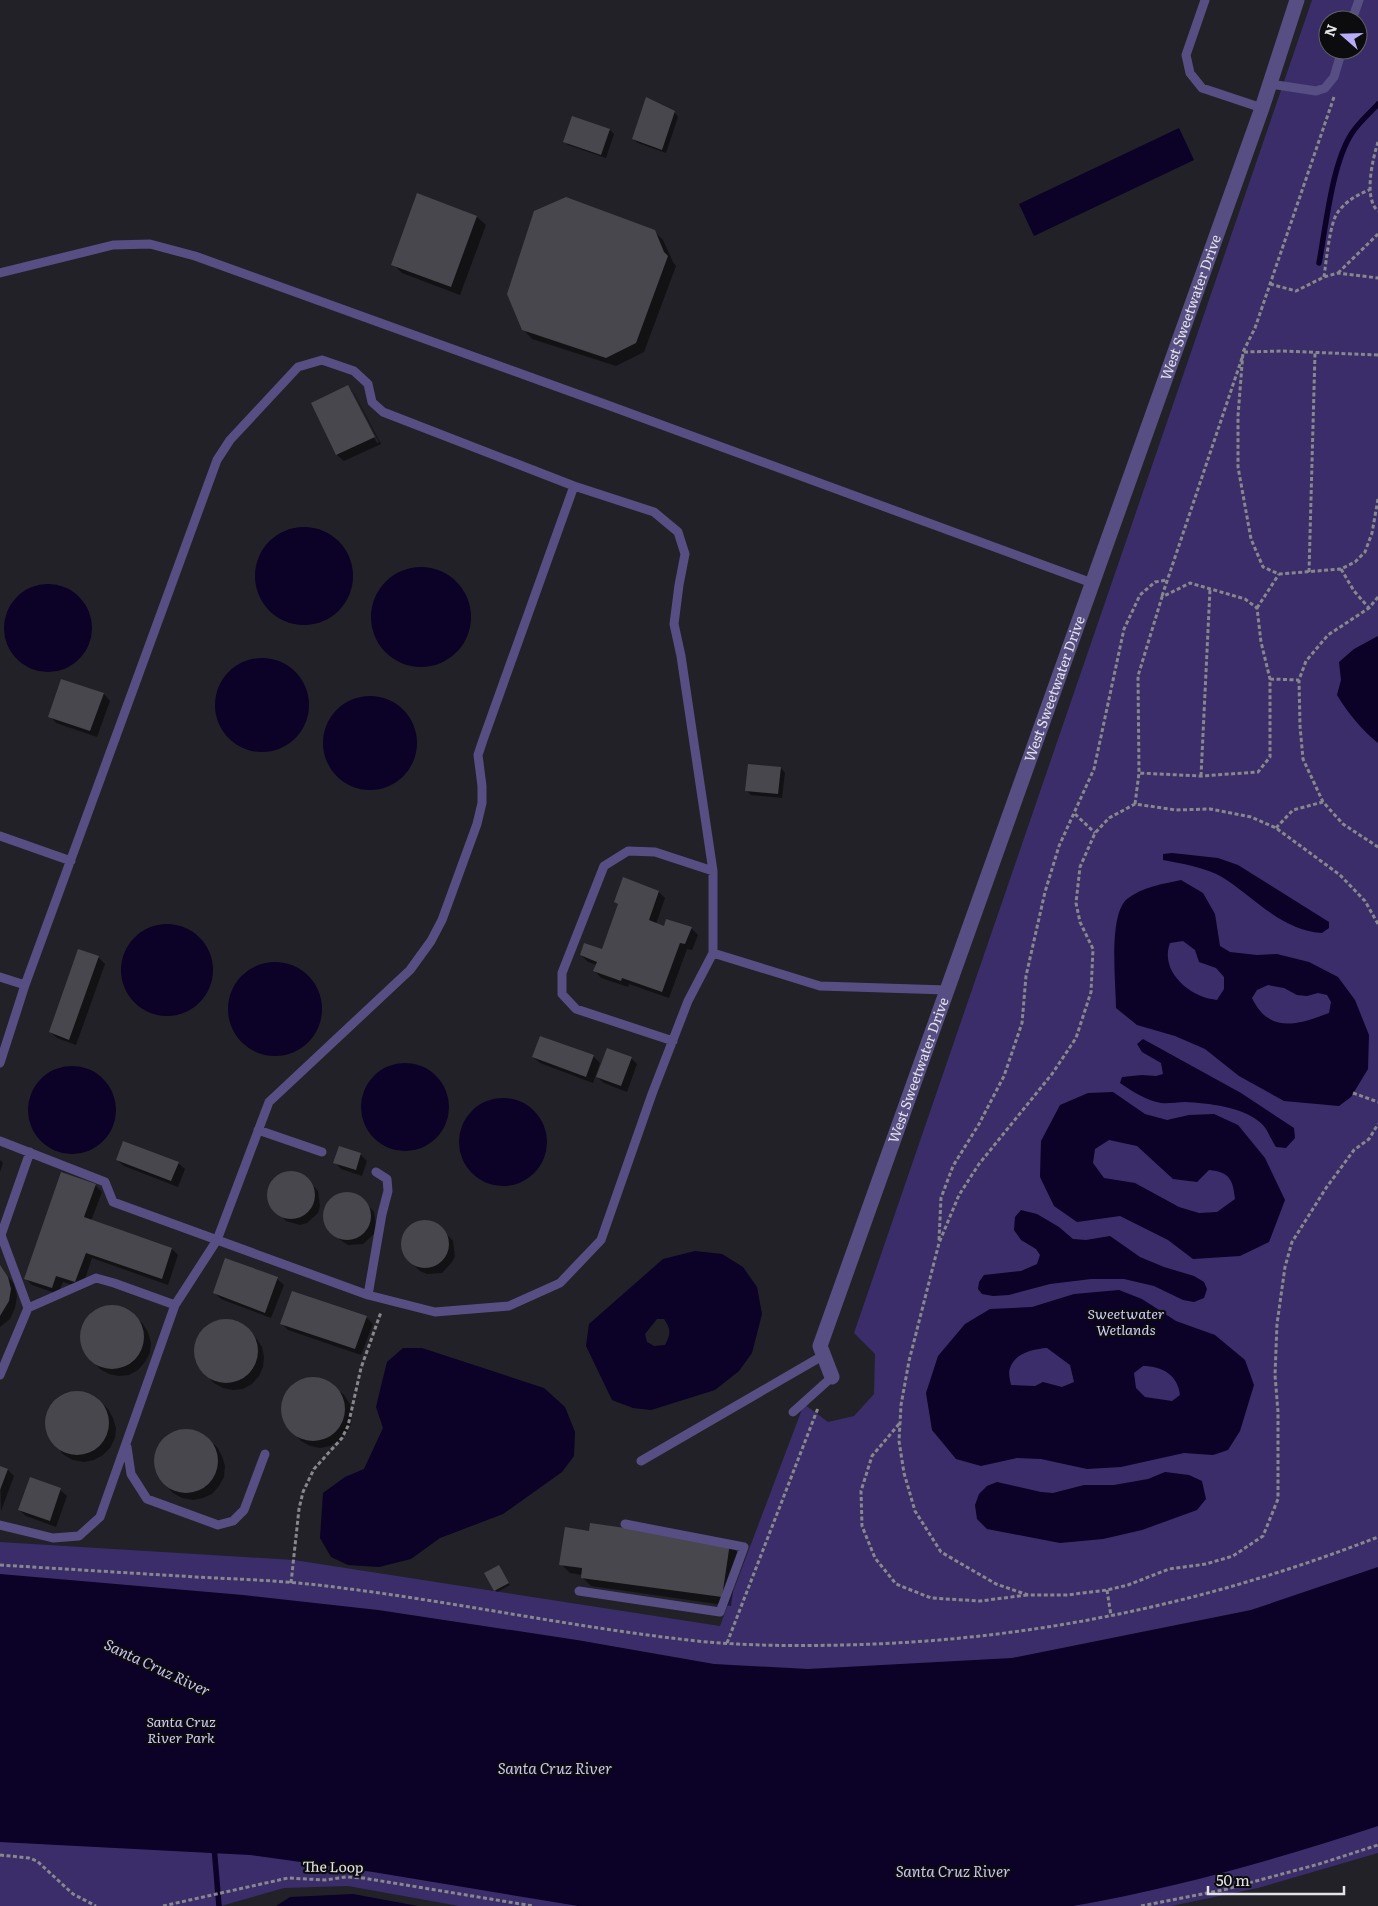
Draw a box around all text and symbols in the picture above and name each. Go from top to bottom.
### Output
north arrow [1318,10,1368,60]
text: N [1318,21,1341,39]
street label: West Sweetwater Drive [1155,231,1225,383]
street label: West Sweetwater Drive [1018,613,1089,764]
street label: West Sweetwater Drive [882,994,953,1146]
park label: Sweetwater Wetlands [1088,1303,1165,1339]
water label: Santa Cruz River [101,1632,214,1701]
park label: Santa Cruz River Park [146,1711,216,1747]
water label: Santa Cruz River [498,1756,612,1779]
street label: The Loop [302,1855,364,1877]
water label: Santa Cruz River [896,1859,1010,1882]
scale bar [1208,1864,1344,1896]
text: 50 m [1216,1868,1250,1891]

